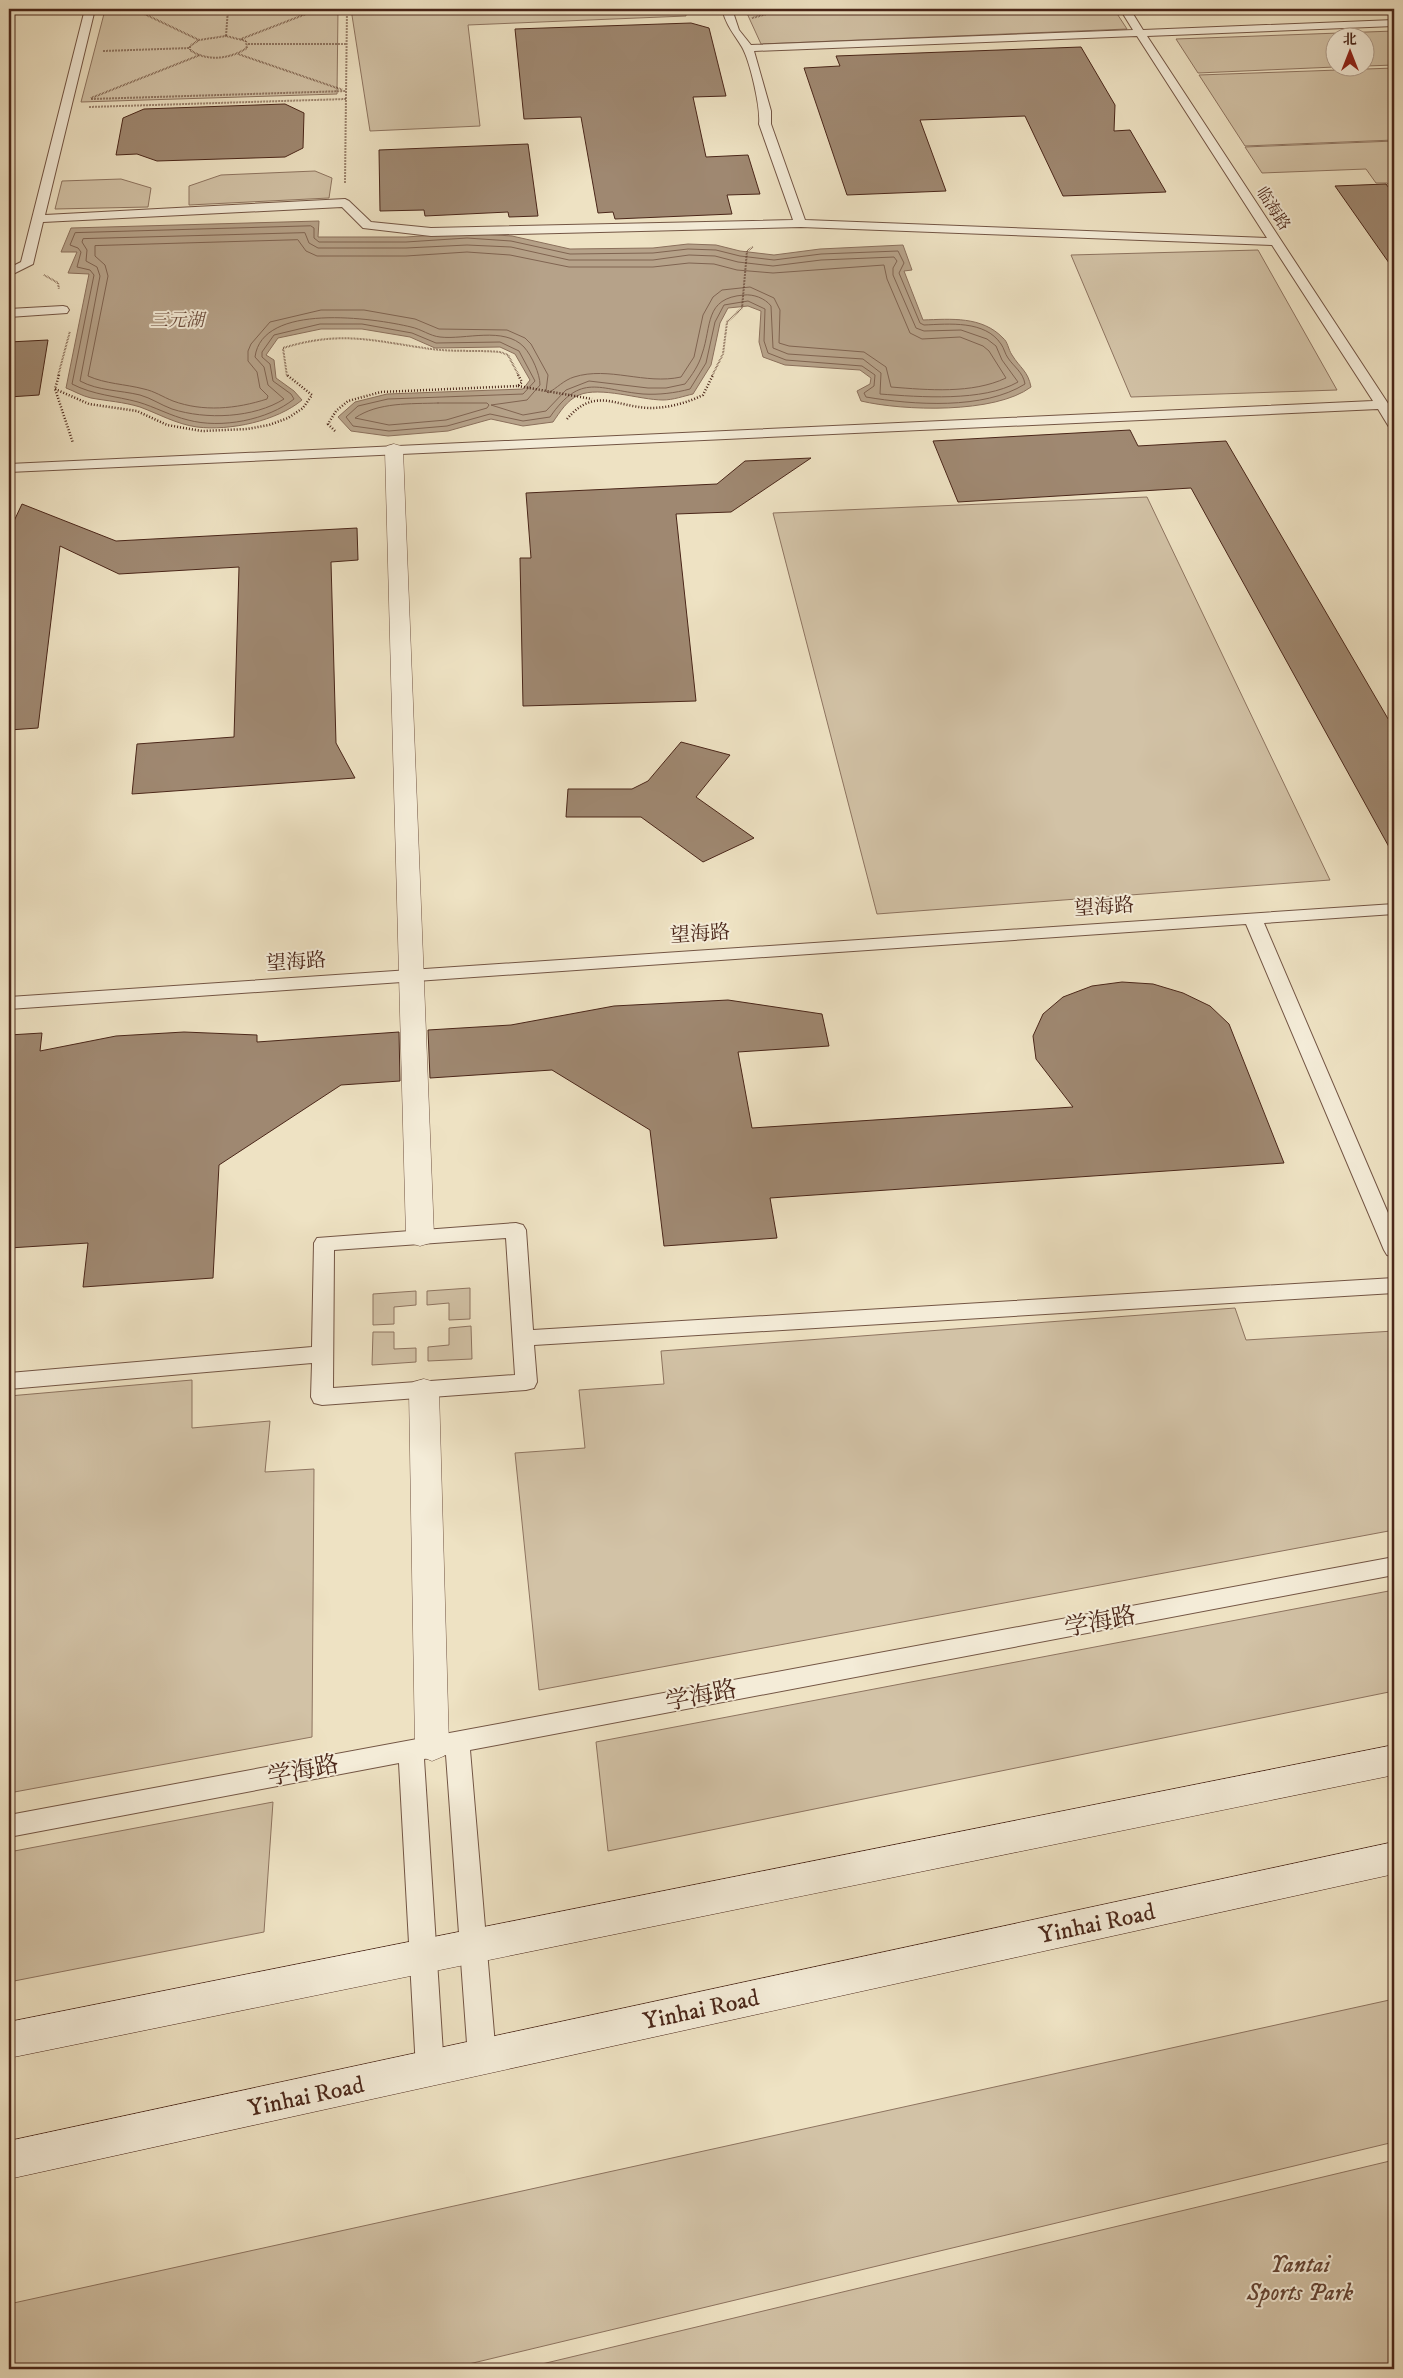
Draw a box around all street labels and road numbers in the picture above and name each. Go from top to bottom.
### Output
street label: 临海路 [1252,183,1295,234]
street label: 望海路 [1073,893,1135,922]
street label: 望海路 [669,920,731,949]
street label: 望海路 [265,948,327,977]
street label: 学海路 [1062,1600,1138,1644]
street label: 学海路 [663,1674,739,1718]
street label: 学海路 [265,1749,341,1793]
street label: Yinhai Road [1037,1897,1158,1951]
street label: Yinhai Road [641,1983,762,2037]
street label: Yinhai Road [246,2070,367,2124]

